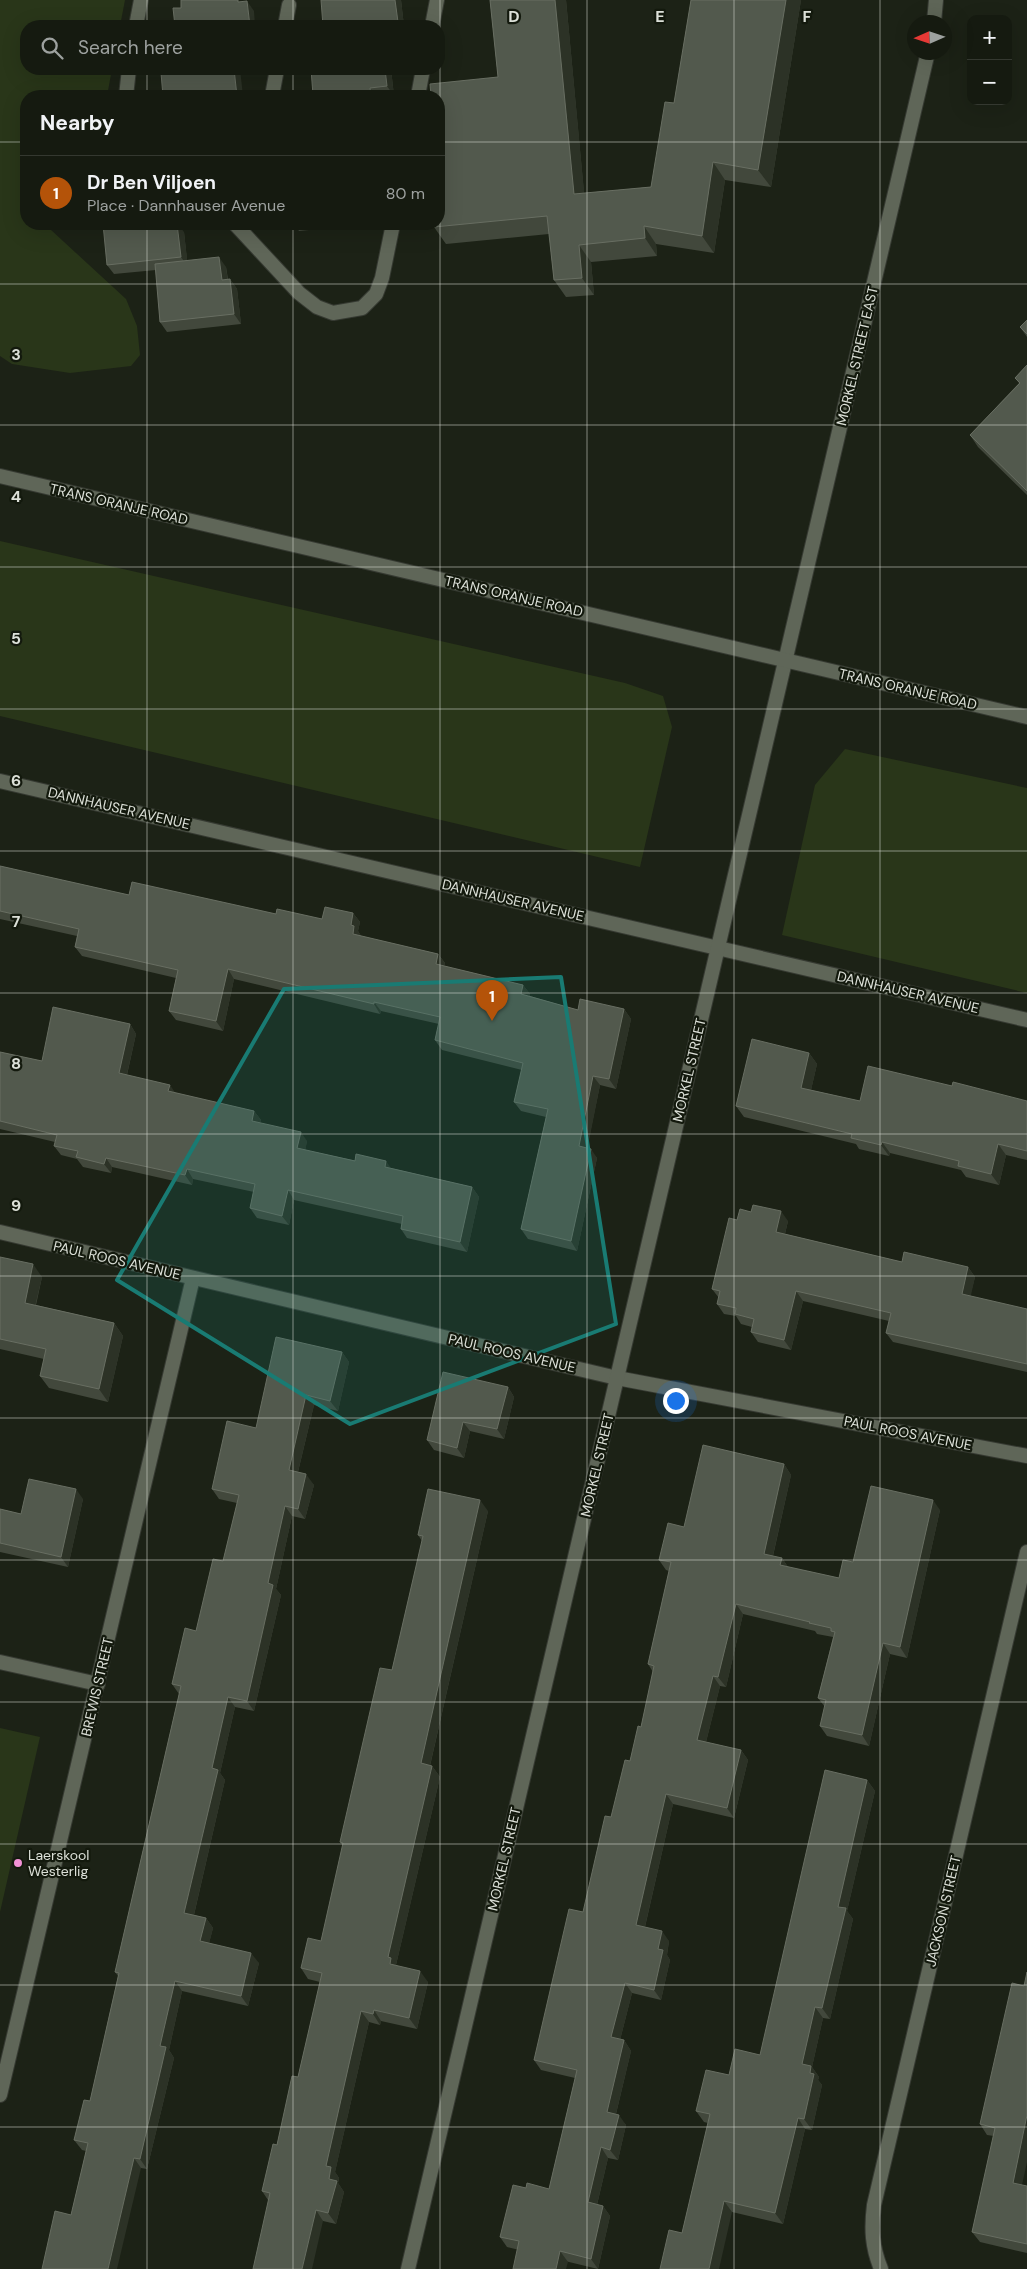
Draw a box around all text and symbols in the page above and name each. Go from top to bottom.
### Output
text: D [508,6,520,27]
text: E [655,6,665,27]
text: F [803,6,812,27]
north arrow [907,15,952,60]
map controls [967,15,1012,105]
button: + [967,15,1012,60]
search box [20,20,445,75]
icon: search [38,34,66,62]
text: Search here [78,35,183,60]
button: − [967,60,1012,105]
text: Nearby [40,109,114,137]
text: Dr Ben Viljoen [87,170,216,195]
text: 1 [53,183,59,204]
text: 80 m [386,183,425,204]
text: Place · Dannhauser Avenue [87,195,285,216]
street label: MORKEL STREET EAST [832,284,882,427]
text: 3 [11,344,21,365]
street label: TRANS ORANJE ROAD [48,479,190,529]
text: 4 [11,486,21,507]
street label: TRANS ORANJE ROAD [443,571,585,621]
text: 5 [11,628,21,649]
street label: TRANS ORANJE ROAD [837,664,979,714]
text: 6 [11,770,21,791]
street label: DANNHAUSER AVENUE [46,783,192,833]
street label: DANNHAUSER AVENUE [440,875,586,925]
text: 7 [12,911,21,932]
street label: DANNHAUSER AVENUE [835,967,981,1017]
pin: 1 [476,980,508,1021]
street label: MORKEL STREET [668,1016,710,1124]
text: 8 [11,1053,21,1074]
text: 9 [11,1195,21,1216]
street label: PAUL ROOS AVENUE [52,1237,182,1283]
street label: PAUL ROOS AVENUE [447,1330,577,1376]
your location [663,1388,689,1414]
street label: MORKEL STREET [576,1411,618,1519]
street label: PAUL ROOS AVENUE [843,1412,974,1454]
street label: BREWIS STREET [77,1636,117,1738]
street label: MORKEL STREET [483,1805,525,1913]
place label: Laerskool Westerlig [28,1846,89,1880]
street label: JACKSON STREET [921,1853,965,1968]
marker: Laerskool Westerlig [12,1857,24,1869]

